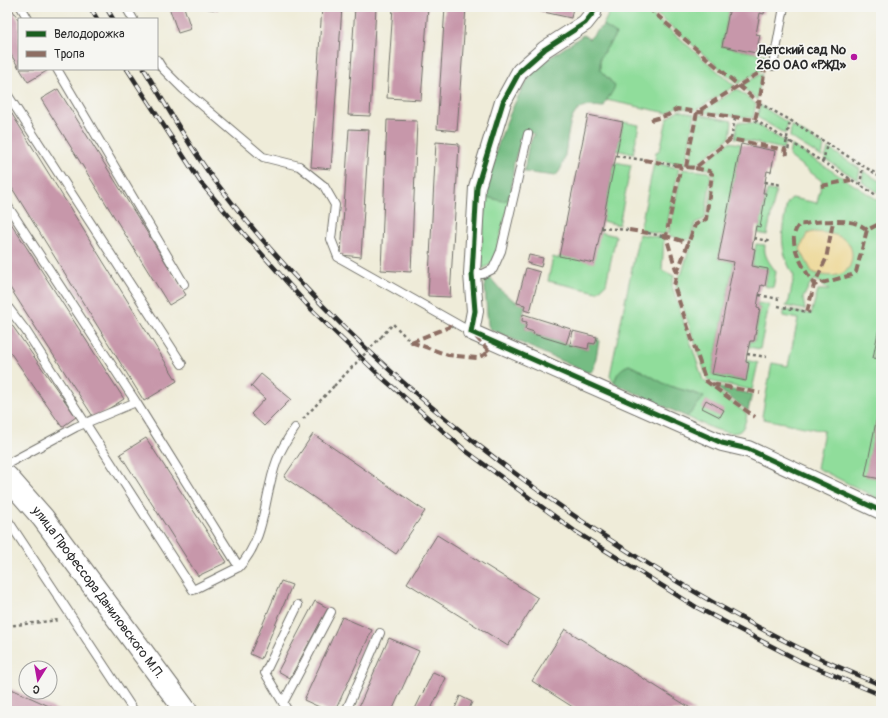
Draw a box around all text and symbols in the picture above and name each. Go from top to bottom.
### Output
legend [18,18,158,70]
text: Велодорожка [54,27,125,42]
place label: Детский сад № 260 ОАО «РЖД» [757,42,846,73]
text: Тропа [54,47,85,62]
marker: Детский сад № 260 ОАО «РЖД» [849,52,859,62]
street label: улица Профессора Даниловского М.П. [28,502,167,682]
north arrow [18,660,58,700]
text: С [31,682,41,696]

